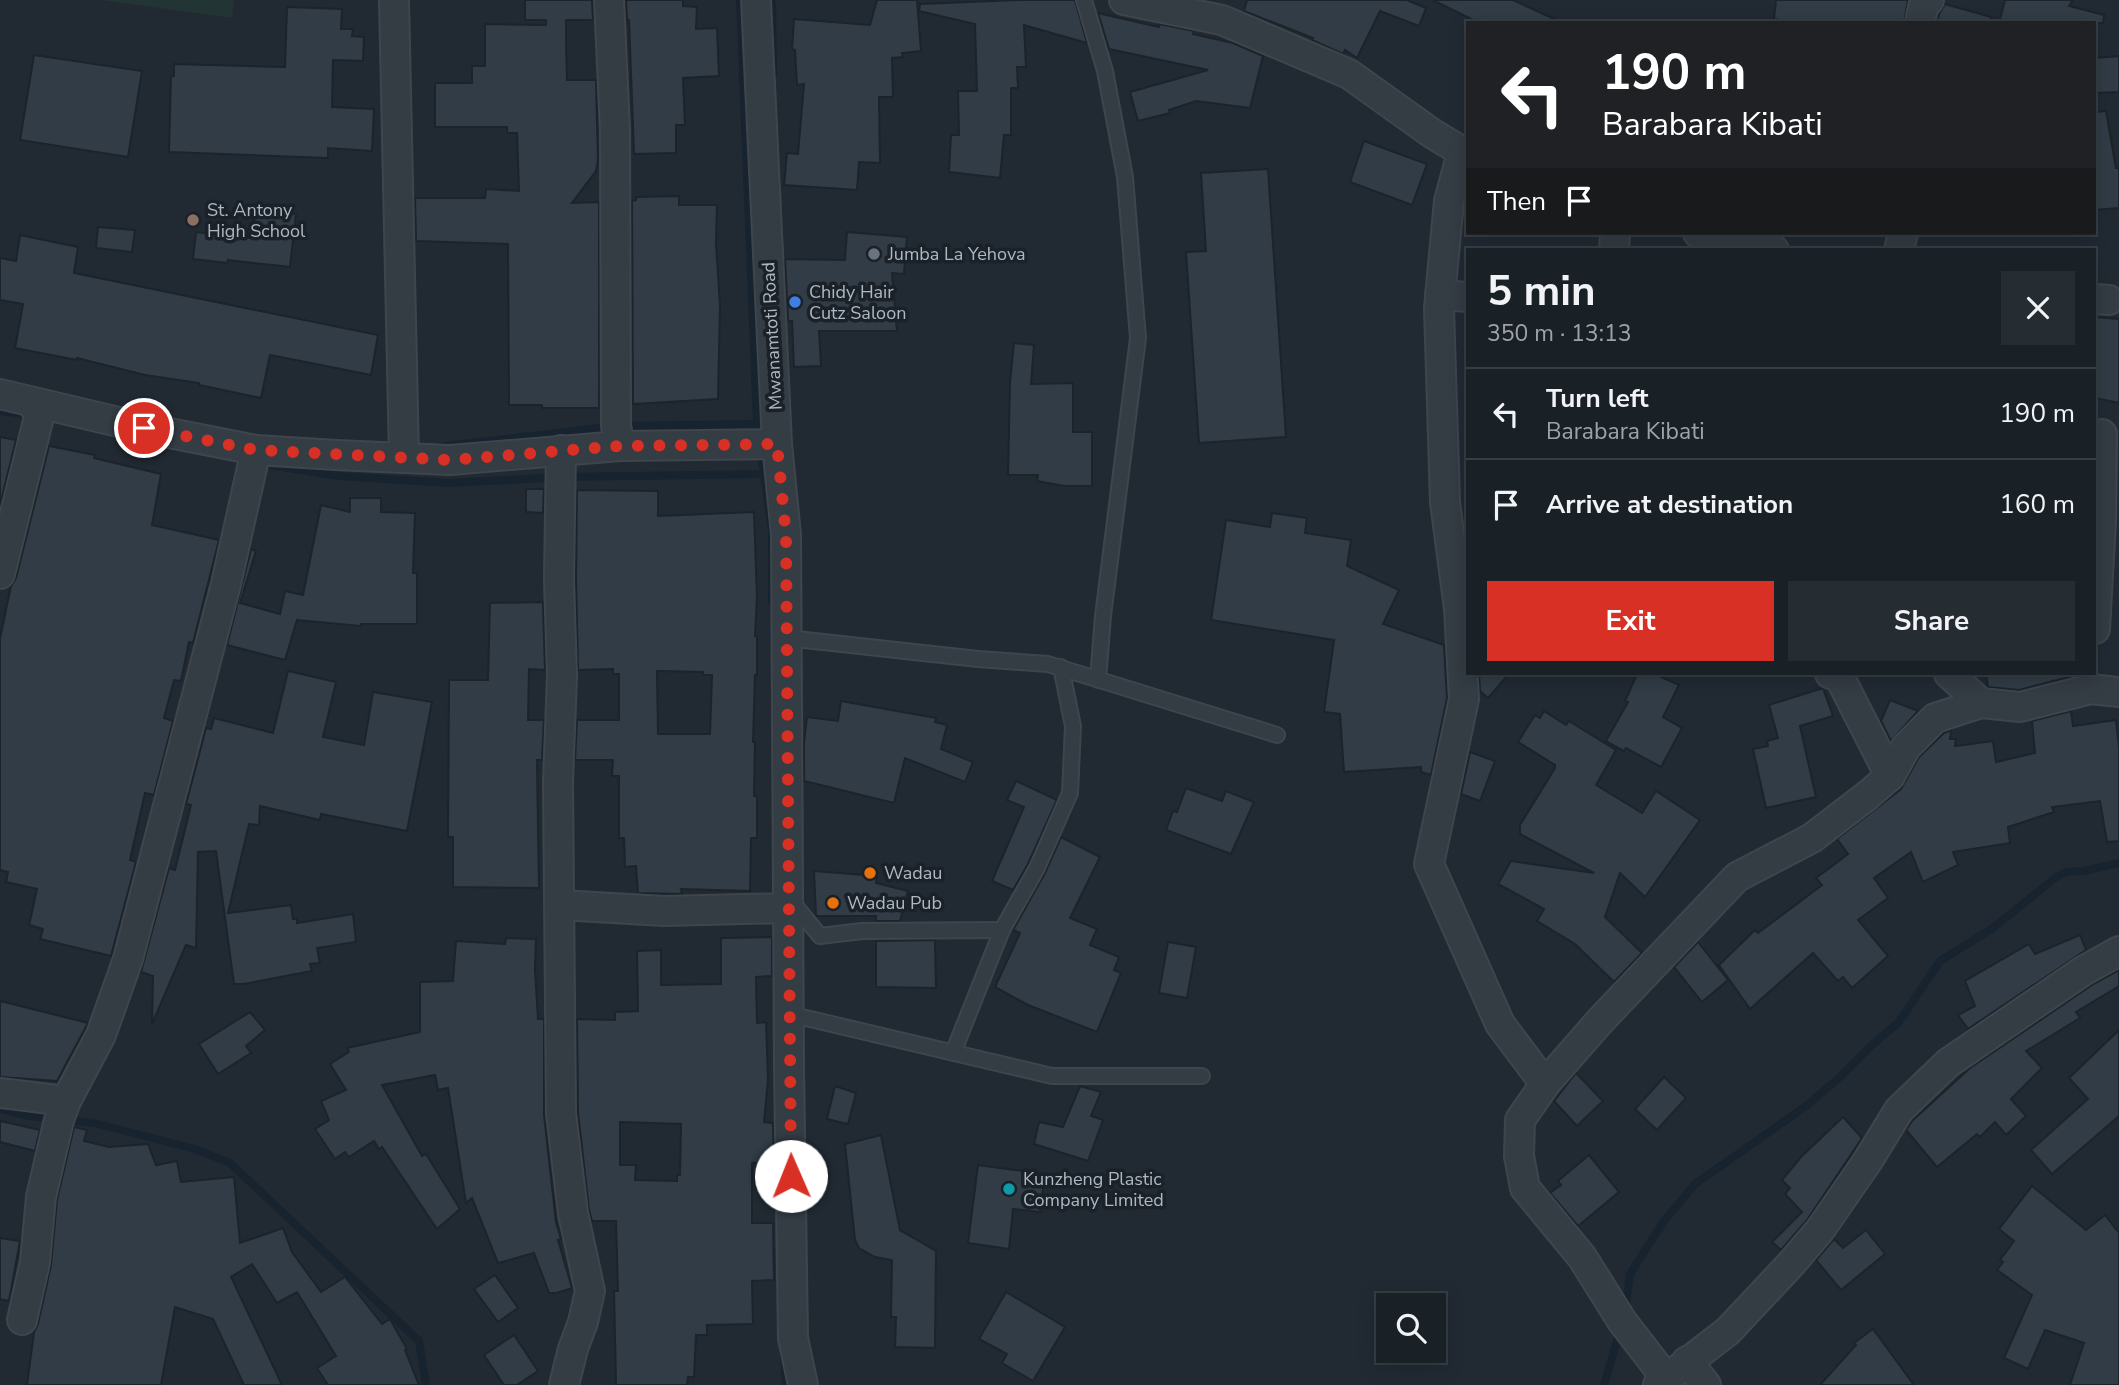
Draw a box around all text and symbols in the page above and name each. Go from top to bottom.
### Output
text: 190 m [1602,39,1746,106]
icon: left [1487,49,1578,140]
text: Barabara Kibati [1602,103,1823,146]
icon: arrive [1560,182,1598,220]
text: Then [1487,184,1546,219]
place label: St. Antony High School [207,198,306,243]
marker: St. Antony High School [185,212,201,228]
place label: Jumba La Yehova [887,242,1026,266]
marker: Jumba La Yehova [866,246,882,262]
street label: Mwanamtoti Road [756,261,788,411]
text: 5 min [1487,263,1596,320]
button: close [2001,271,2075,345]
place label: Chidy Hair Cutz Saloon [809,280,906,325]
marker: Chidy Hair Cutz Saloon [787,294,803,310]
text: 350 m · 13:13 [1487,318,1632,349]
text: Turn left [1546,381,1649,416]
icon: left [1487,395,1525,433]
text: 190 m [1999,396,2075,431]
pin [114,398,174,458]
icon: arrive [125,409,163,447]
text: Barabara Kibati [1546,416,1705,447]
icon: arrive [1487,486,1525,524]
text: Arrive at destination [1546,487,1793,522]
text: 160 m [1999,487,2075,522]
button: Exit [1487,581,1774,661]
button: Share [1788,581,2075,661]
place label: Wadau [884,861,942,885]
marker: Wadau [862,865,878,881]
place label: Wadau Pub [847,891,942,915]
marker: Wadau Pub [825,895,841,911]
position arrow [754,1139,828,1213]
place label: Kunzheng Plastic Company Limited [1023,1167,1164,1212]
marker: Kunzheng Plastic Company Limited [1001,1181,1017,1197]
map controls [1376,1293,1446,1363]
button: search [1376,1293,1446,1363]

